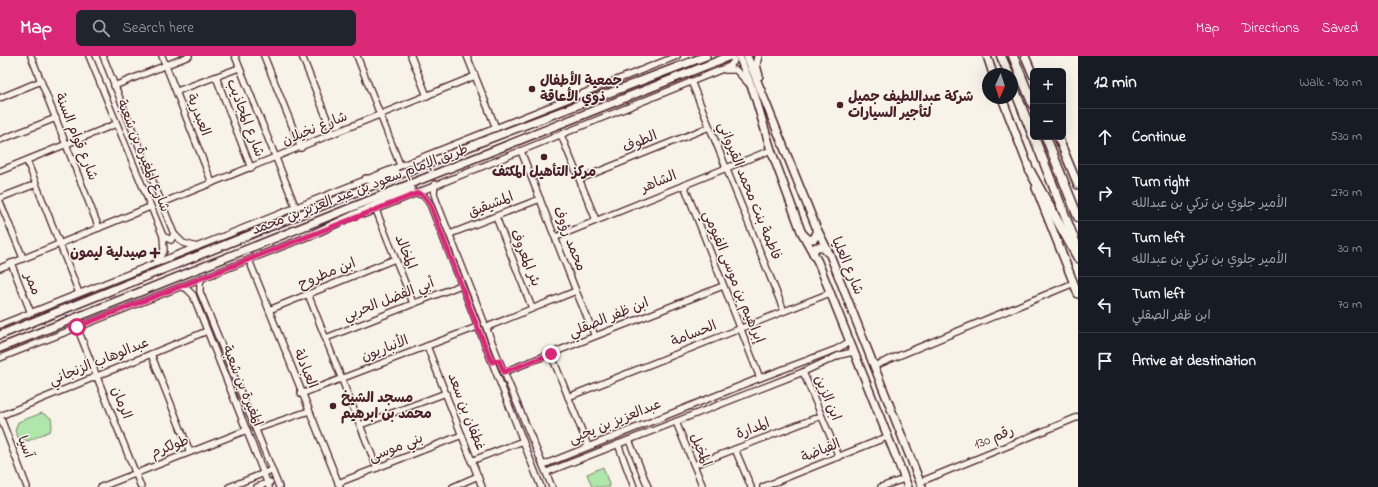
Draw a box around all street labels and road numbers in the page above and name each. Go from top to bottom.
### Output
street label: شارع المجاذيب [220,76,270,160]
street label: شارع قوام السنة [49,90,103,184]
street label: العبدرية [180,91,216,139]
street label: شارع المغيرة بن شعبة [111,97,175,215]
street label: شارع نخيلان [279,106,351,152]
street label: فاطمة بنت محمد القيرواني [711,119,786,264]
street label: الطوف [619,126,661,158]
street label: طريق الإمام سعود بن عبد العزيز بن محمد [249,139,471,241]
street label: الشاهر [637,165,680,199]
street label: المشيقيق [465,187,517,223]
street label: محمد رؤوف [547,204,591,274]
street label: إبراهيم بن موسى الفيومي [696,207,769,347]
street label: بئر المعروف [504,226,546,290]
street label: المخالد [389,232,421,272]
street label: شارع العليا [825,234,869,298]
street label: ابن مطروح [295,253,359,295]
street label: ممر [18,269,46,298]
street label: أبي الفضل الحربي [341,273,438,328]
street label: ابن ظفر الصقلي [566,292,653,345]
street label: الحسامة [668,315,720,353]
street label: الأنباريون [358,330,412,368]
street label: عبدالوهاب الزنجاني [46,332,152,392]
street label: المغيرة بن شعبة [216,342,268,430]
street label: العبادلة [288,346,322,392]
street label: غطفان بن سعد [442,370,490,454]
street label: ابن الزين [808,372,846,424]
street label: الرمان [105,384,137,422]
street label: عبدالعزيز بن يحيى [566,394,664,450]
street label: المدارة [733,413,773,445]
street label: رقم 130 [971,420,1017,456]
street label: بني موسى [366,428,427,469]
street label: طولكرم [148,430,192,464]
street label: المخيل [684,430,716,470]
street label: آسيا [11,433,39,462]
street label: الفياضة [798,434,844,468]

